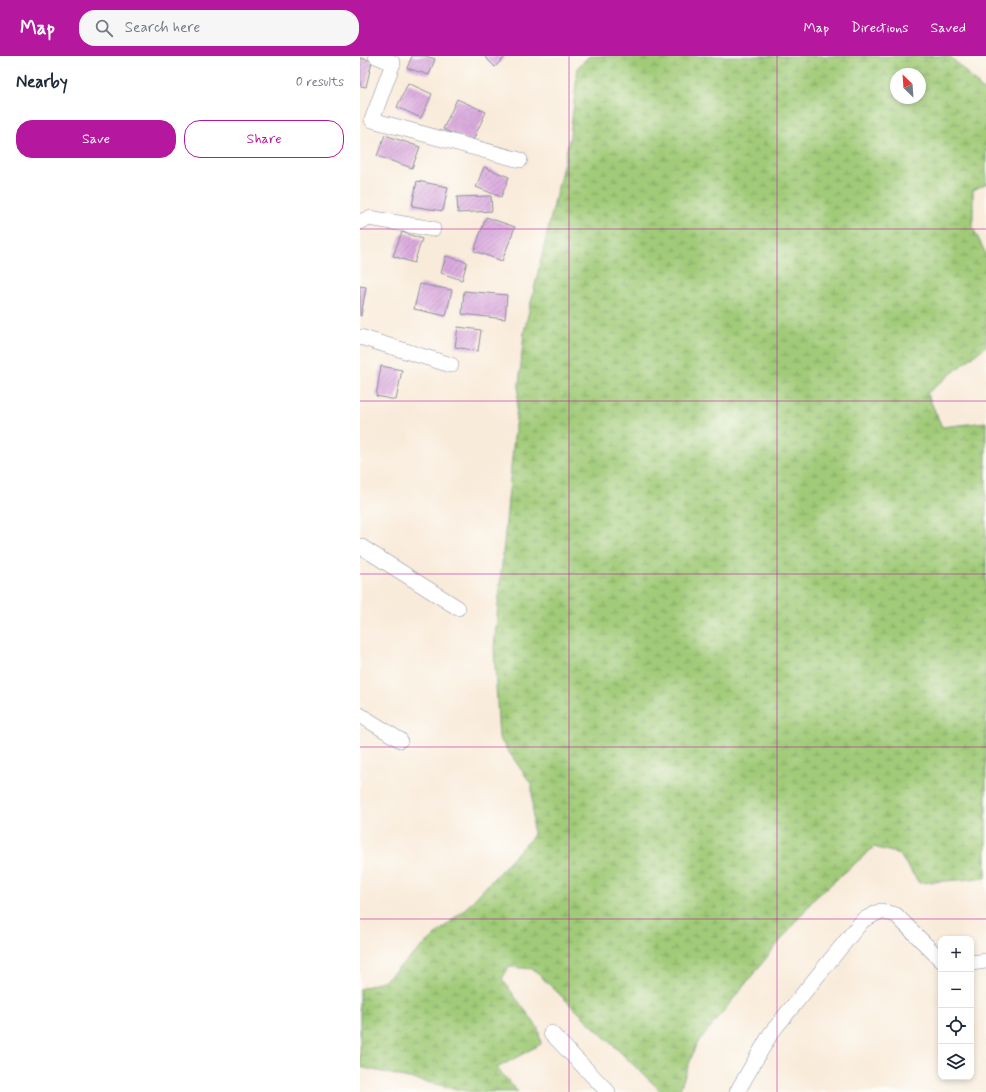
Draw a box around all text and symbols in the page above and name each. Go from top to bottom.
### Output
search box [79,10,359,46]
text: Map [20,16,55,41]
icon: search [93,17,115,39]
text: Search here [125,18,200,38]
text: Map [803,19,829,37]
text: Directions [851,19,909,37]
text: Saved [931,19,966,37]
north arrow [890,68,926,104]
text: Nearby [16,71,68,93]
text: 0 results [296,74,344,91]
button: Save [16,120,176,158]
button: Share [184,120,344,158]
map controls [938,936,974,1080]
button: + [938,936,974,972]
button: − [938,972,974,1008]
button: locate [938,1008,974,1044]
button: layers [938,1044,974,1080]

